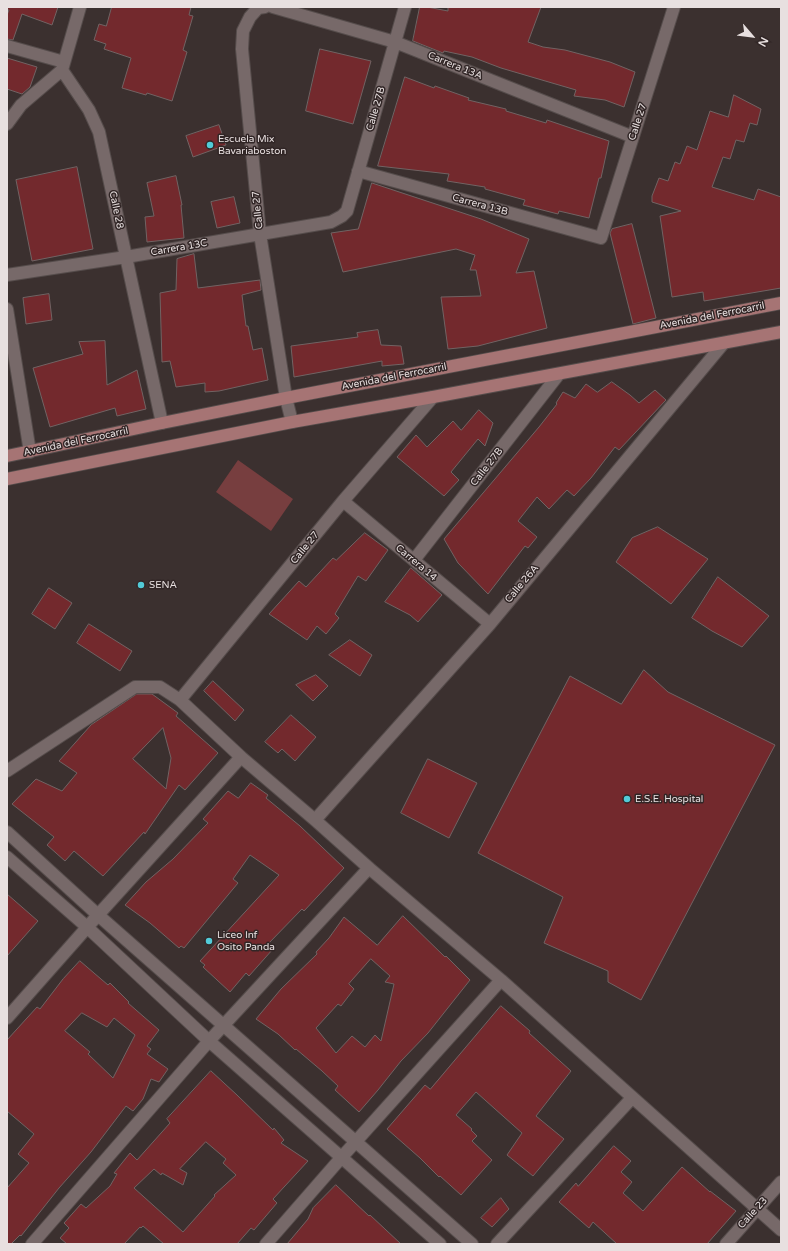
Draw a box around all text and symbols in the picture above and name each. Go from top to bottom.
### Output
north arrow [732,16,772,56]
text: N [755,35,771,49]
street label: Carrera 13A [426,50,484,82]
street label: Calle 27B [364,86,388,132]
street label: Calle 27 [626,102,650,142]
place label: Escuela Mix Bavariaboston [218,133,286,156]
marker: Escuela Mix Bavariaboston [205,140,215,150]
street label: Calle 28 [106,190,126,230]
street label: Calle 27 [250,190,266,230]
street label: Carrera 13B [451,192,509,218]
street label: Carrera 13C [150,237,208,259]
street label: Avenida del Ferrocarril [658,300,766,332]
street label: Avenida del Ferrocarril [340,361,448,393]
street label: Avenida del Ferrocarril [23,425,129,459]
street label: Calle 27B [468,445,506,489]
street label: Calle 27 [288,529,322,567]
street label: Carrera 14 [393,542,439,584]
street label: Calle 26A [503,563,541,605]
place label: SENA [149,579,177,591]
marker: SENA [136,580,146,590]
place label: E.S.E. Hospital [635,793,703,805]
marker: E.S.E. Hospital [622,794,632,804]
place label: Liceo Inf Osito Panda [217,929,275,952]
marker: Liceo Inf Osito Panda [204,936,214,946]
street label: Calle 23 [736,1195,770,1231]

